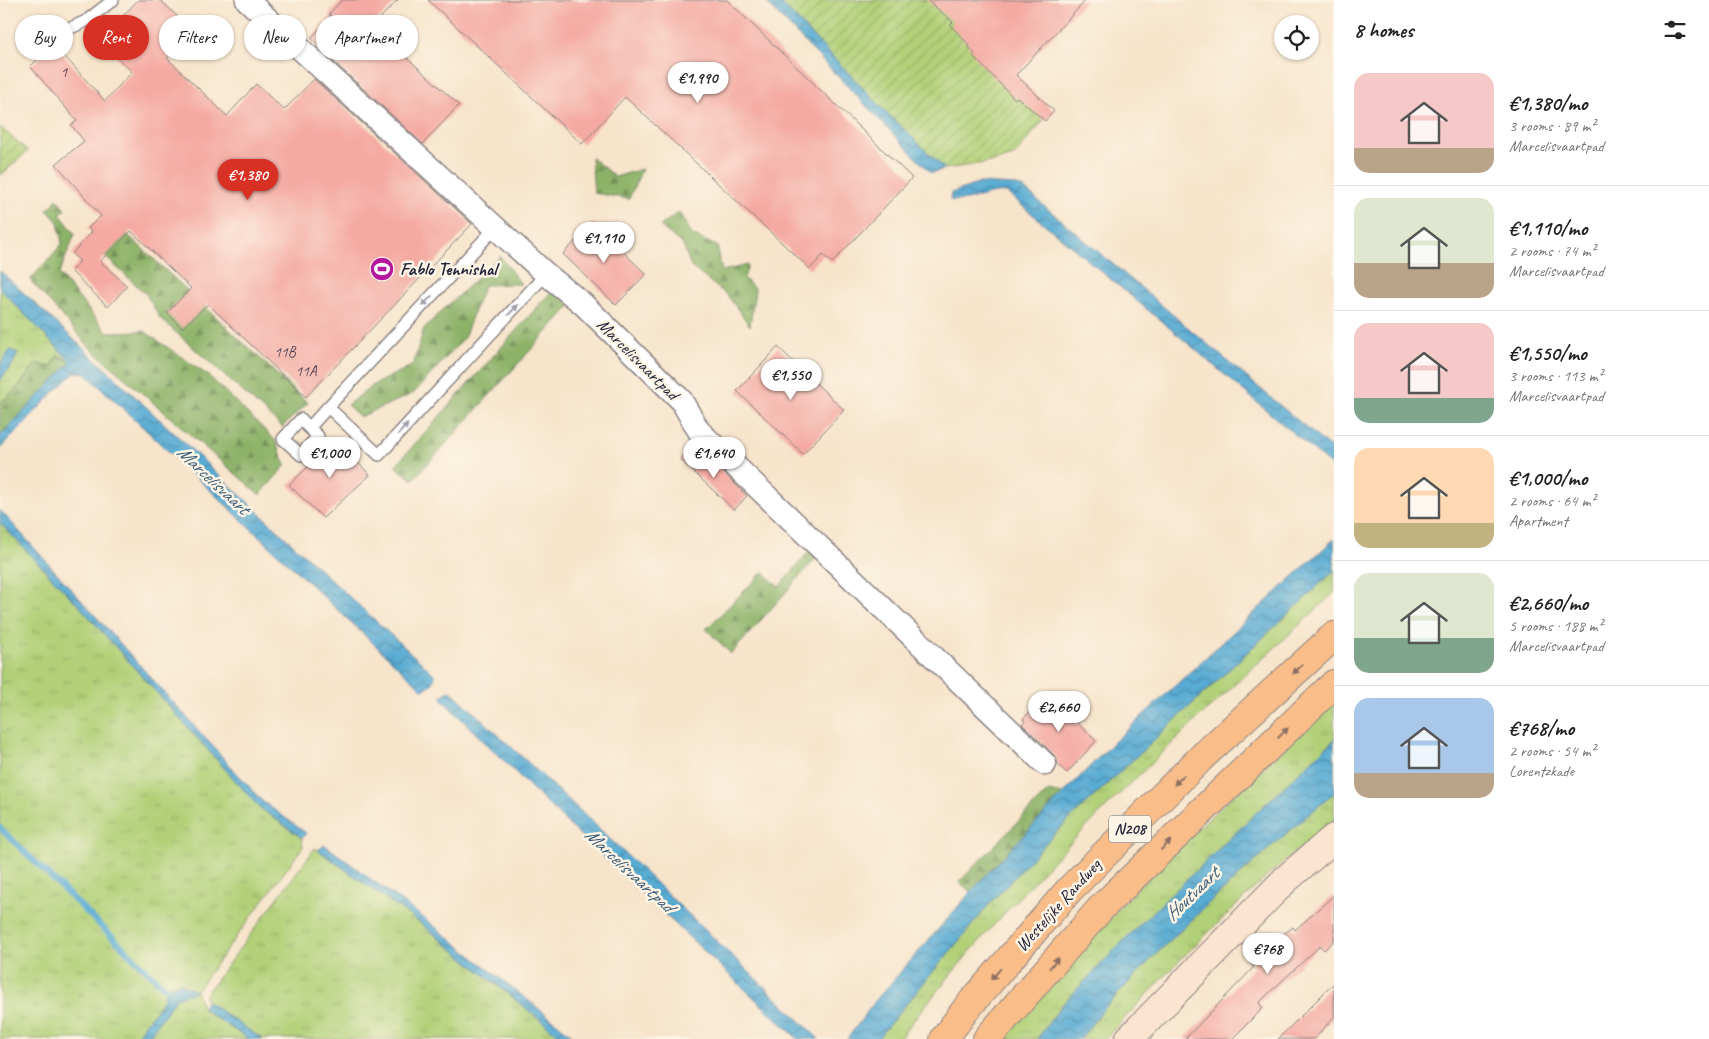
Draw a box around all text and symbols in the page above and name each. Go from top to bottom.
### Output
chip: Buy [15,15,73,60]
chip: Rent [83,15,149,60]
chip: Filters [159,15,234,60]
chip: New [244,15,306,60]
chip: Apartment [316,15,418,60]
map controls [1274,15,1319,60]
button: locate [1274,15,1319,60]
icon: filters [1661,16,1689,44]
text: 8 homes [1354,17,1413,43]
pin: €1,990 [657,62,739,104]
house number: 1 [61,63,69,82]
text: €1,990 [679,68,717,88]
text: €1,380/mo [1509,90,1587,116]
icon: home [1394,93,1454,153]
text: 3 rooms · 89 m² [1509,116,1595,136]
text: Marcelisvaartpad [1509,136,1604,156]
pin: €1,380 [207,158,289,201]
text: €1,380 [228,165,268,185]
text: €1,110/mo [1509,215,1587,241]
icon: home [1394,218,1454,278]
pin: €1,110 [563,222,645,264]
text: €1,110 [584,228,624,248]
text: 2 rooms · 74 m² [1509,241,1595,261]
sports icon: Fablo Tennishal [369,256,395,282]
place label: Fablo Tennishal [400,258,500,280]
text: Marcelisvaartpad [1509,261,1604,281]
one-way arrow [421,295,433,307]
one-way arrow [507,304,519,316]
street label: Marcelisvaartpad [592,313,686,407]
text: €1,550/mo [1509,340,1587,366]
house number: 11B [274,343,297,362]
icon: home [1394,343,1454,403]
pin: €1,550 [750,358,832,401]
house number: 11A [295,362,318,381]
text: €1,550 [772,365,810,385]
text: 3 rooms · 113 m² [1509,366,1603,386]
text: Marcelisvaartpad [1509,386,1604,406]
one-way arrow [397,424,409,436]
pin: €1,000 [289,436,371,479]
pin: €1,640 [673,436,755,479]
water label: Marcelisvaart [172,440,257,522]
text: €1,000 [310,443,350,463]
text: €1,640 [694,443,734,463]
text: €1,000/mo [1509,465,1587,491]
icon: home [1394,468,1454,528]
text: 2 rooms · 64 m² [1509,491,1595,511]
text: Apartment [1509,511,1568,531]
text: €2,660/mo [1509,590,1588,616]
icon: home [1394,593,1454,653]
text: 5 rooms · 188 m² [1509,616,1603,636]
text: Marcelisvaartpad [1509,636,1604,656]
one-way arrow [1293,663,1305,675]
pin: €2,660 [1018,690,1100,733]
text: €2,660 [1039,697,1079,717]
text: €768/mo [1509,715,1574,741]
icon: home [1394,718,1454,778]
one-way arrow [1277,727,1289,739]
text: 2 rooms · 54 m² [1509,741,1595,761]
text: Lorentzkade [1509,761,1574,781]
one-way arrow [1174,774,1186,786]
road number: N208 [1109,816,1151,842]
water label: Marcelisvaartpad [580,823,682,921]
one-way arrow [1160,839,1172,851]
street label: Westelijke Randweg [1011,853,1106,956]
water label: Houtvaart [1160,860,1227,926]
pin: €768 [1238,932,1298,975]
text: €768 [1253,939,1283,959]
one-way arrow [1048,957,1060,969]
one-way arrow [990,968,1002,980]

